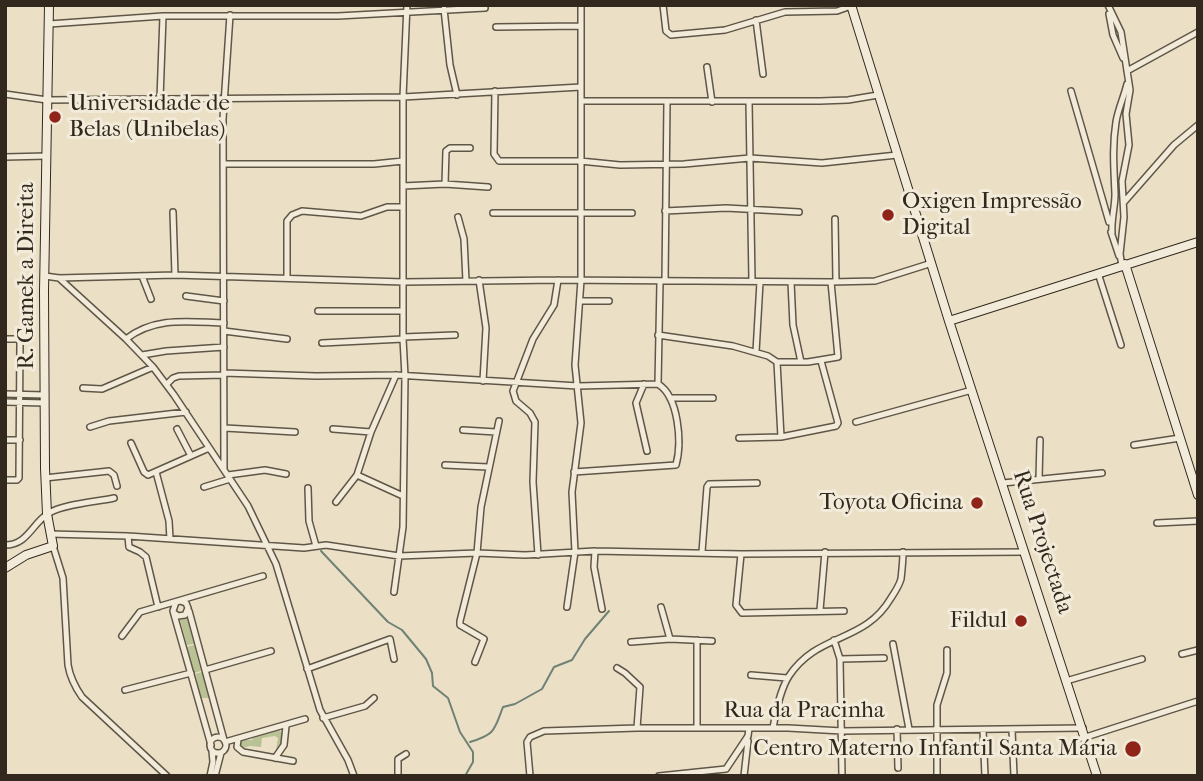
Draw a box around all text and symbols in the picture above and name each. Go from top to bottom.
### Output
place label: Universidade de Belas (Unibelas) [69,90,230,144]
marker: Universidade de Belas (Unibelas) [47,109,63,125]
street label: R. Gamek a Direita [13,182,41,370]
place label: Oxigen Impressão Digital [902,188,1082,242]
marker: Oxigen Impressão Digital [880,207,896,223]
street label: Rua Projectada [1006,467,1078,617]
place label: Toyota Oficina [820,489,963,517]
marker: Toyota Oficina [969,495,985,511]
place label: Fildul [950,607,1007,635]
marker: Fildul [1013,613,1029,629]
street label: Rua da Pracinha [723,697,885,725]
place label: Centro Materno Infantil Santa Mária [753,735,1117,763]
marker: Centro Materno Infantil Santa Mária [1123,739,1143,759]

